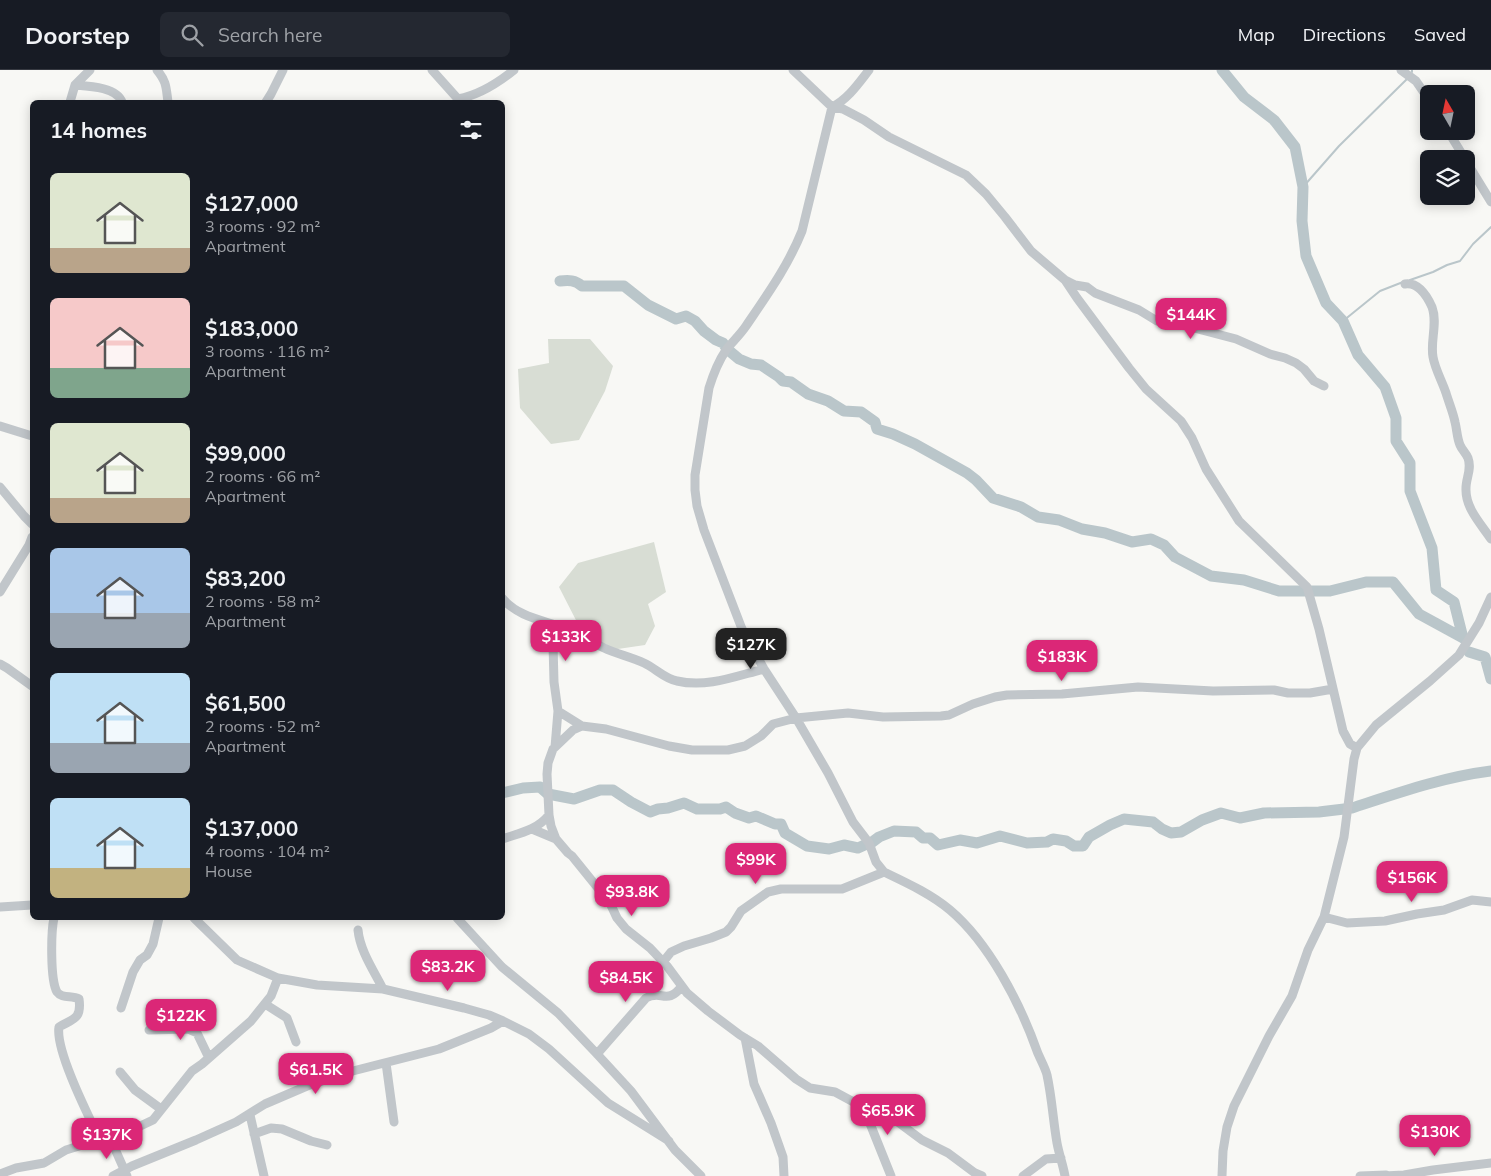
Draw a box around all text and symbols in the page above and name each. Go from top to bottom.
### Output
search box [160,12,510,57]
text: Doorstep [25,20,130,50]
icon: search [178,21,206,49]
text: Search here [218,23,322,47]
text: Map [1238,23,1275,46]
text: Directions [1303,23,1386,46]
text: Saved [1414,23,1466,46]
north arrow [1420,85,1475,140]
map controls [1420,85,1475,205]
icon: filters [457,116,485,144]
text: 14 homes [50,117,147,143]
button: layers [1420,150,1475,205]
text: $127,000 [205,190,298,216]
icon: home [90,193,150,253]
text: 3 rooms · 92 m² [205,216,320,236]
text: Apartment [205,236,286,256]
pin: $144K [1156,298,1226,340]
text: $144K [1166,304,1216,324]
text: $183,000 [205,315,298,341]
icon: home [90,318,150,378]
text: 3 rooms · 116 m² [205,341,330,361]
text: Apartment [205,361,286,381]
text: $99,000 [205,440,286,466]
icon: home [90,443,150,503]
text: 2 rooms · 66 m² [205,466,320,486]
text: Apartment [205,486,286,506]
text: $83,200 [205,565,286,591]
icon: home [90,568,150,628]
text: 2 rooms · 58 m² [205,591,320,611]
text: Apartment [205,611,286,631]
pin: $133K [531,620,601,662]
text: $133K [541,626,591,646]
pin: $127K [716,628,786,670]
text: $127K [726,634,776,654]
pin: $183K [1027,640,1097,682]
text: $183K [1037,646,1087,666]
text: $61,500 [205,690,286,716]
icon: home [90,693,150,753]
text: 2 rooms · 52 m² [205,716,320,736]
text: Apartment [205,736,286,756]
text: $137,000 [205,815,298,841]
icon: home [90,818,150,878]
text: 4 rooms · 104 m² [205,841,330,861]
pin: $99K [726,842,786,885]
text: $99K [736,849,776,869]
pin: $156K [1377,860,1447,903]
text: House [205,861,252,881]
text: $156K [1387,867,1437,887]
pin: $93.8K [591,874,673,917]
text: $93.8K [605,881,659,901]
pin: $83.2K [407,950,489,992]
text: $83.2K [421,956,475,976]
pin: $84.5K [585,960,667,1003]
text: $84.5K [599,967,653,987]
pin: $122K [146,998,216,1041]
text: $122K [156,1005,206,1025]
pin: $61.5K [275,1052,357,1095]
text: $61.5K [289,1059,343,1079]
pin: $65.9K [847,1094,929,1136]
text: $65.9K [861,1100,915,1120]
pin: $130K [1400,1114,1470,1157]
pin: $137K [72,1118,142,1160]
text: $130K [1410,1121,1460,1141]
text: $137K [82,1124,132,1144]

